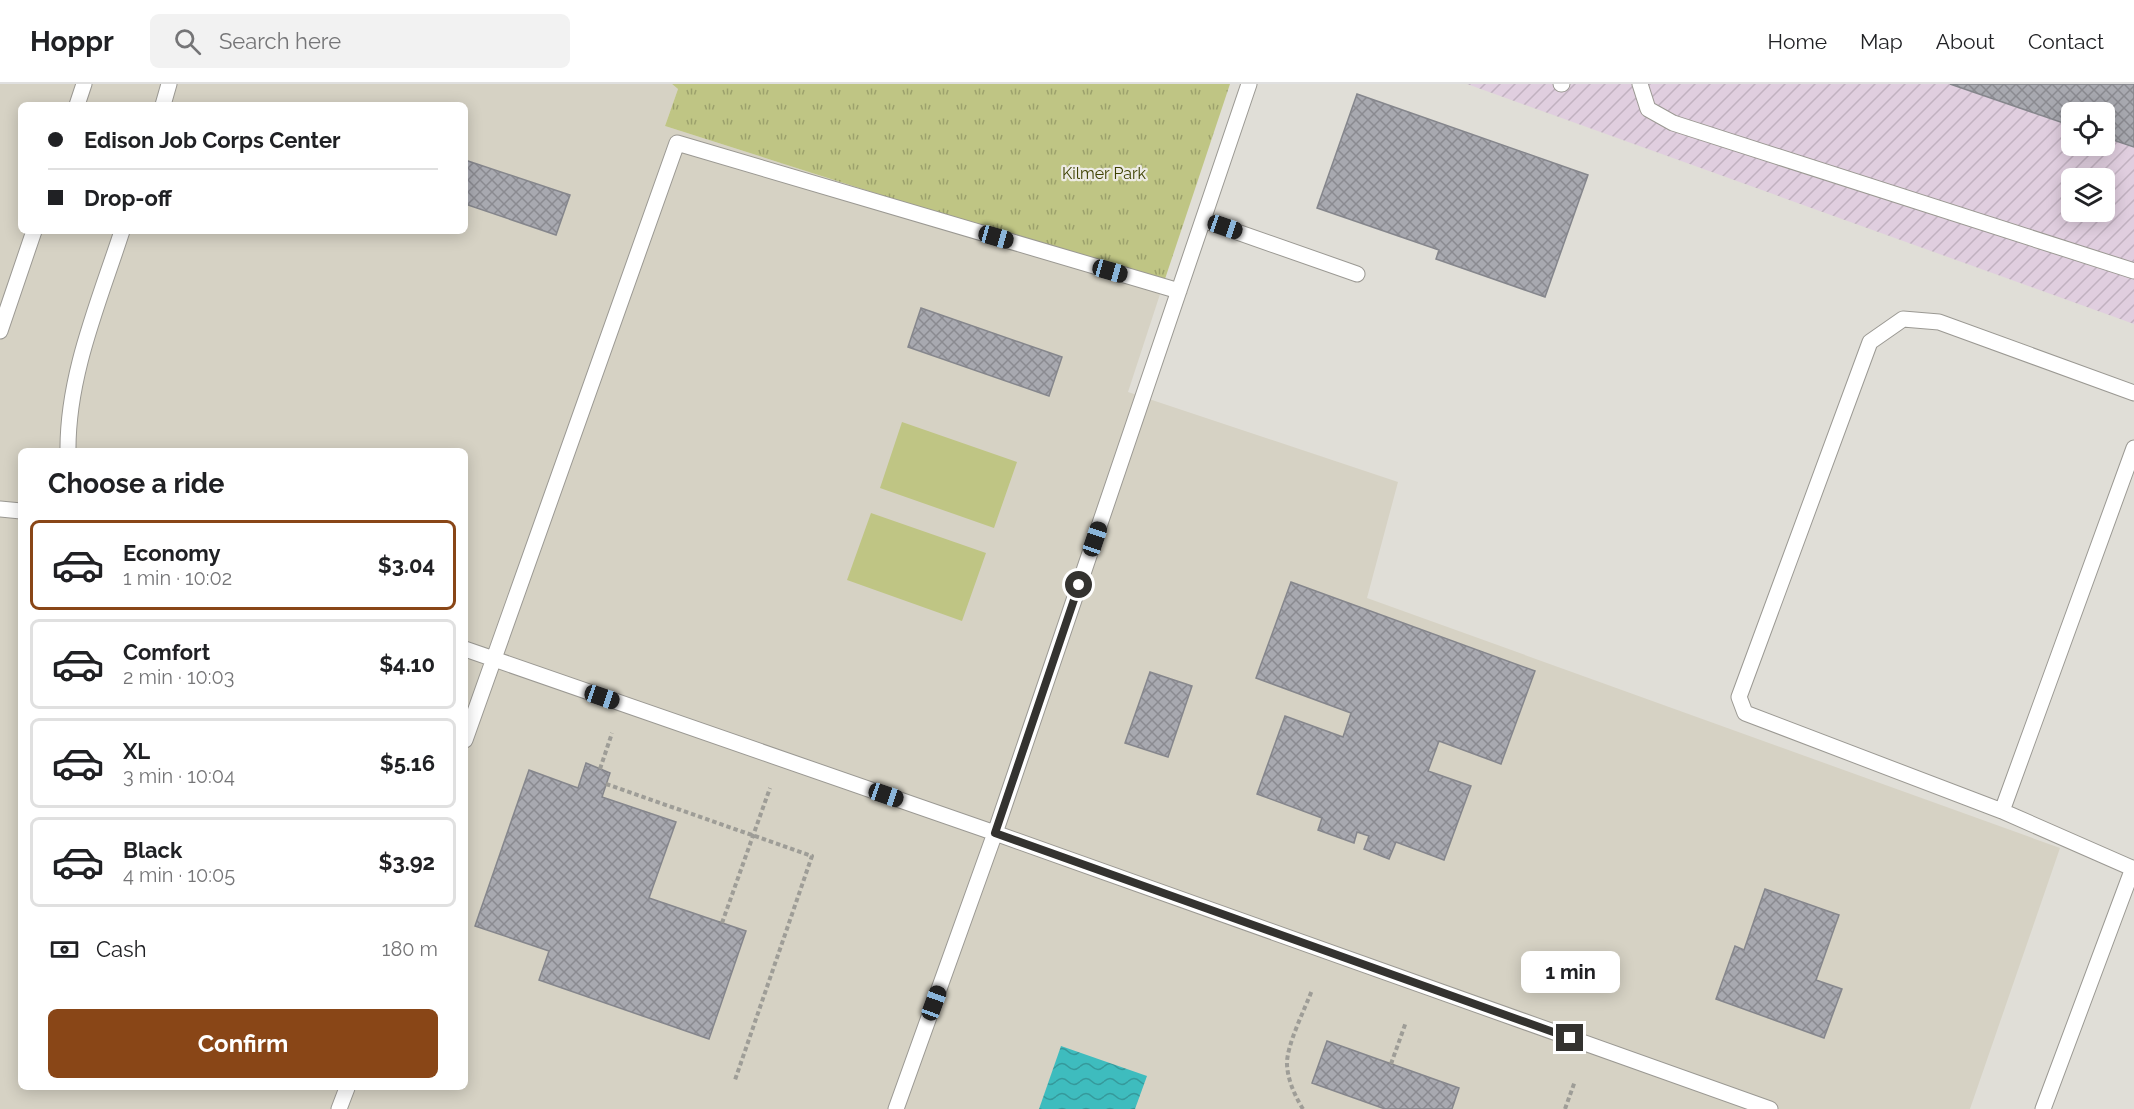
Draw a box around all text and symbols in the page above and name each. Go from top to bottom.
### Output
search box [150,14,570,68]
text: Hoppr [30,25,114,58]
icon: search [171,25,204,58]
text: Search here [219,28,341,54]
text: Home [1768,29,1827,54]
text: Map [1860,29,1903,54]
text: About [1936,29,1995,54]
text: Contact [2028,29,2104,54]
map controls [2061,102,2115,222]
button: locate [2061,102,2115,156]
text: Edison Job Corps Center [84,127,341,153]
park label: Kilmer Park [1062,164,1147,183]
button: layers [2061,168,2115,222]
text: Drop-off [84,185,172,211]
car [1205,213,1245,241]
car [976,223,1016,251]
car [1090,257,1130,285]
text: Choose a ride [48,468,224,499]
car [1081,519,1109,559]
icon: car [51,538,105,592]
text: Economy [123,540,221,566]
text: $3.04 [378,552,435,578]
text: 1 min · 10:02 [123,566,232,590]
route start [1065,571,1092,598]
icon: car [51,637,105,691]
text: Comfort [123,639,210,665]
text: $4.10 [379,651,435,677]
text: 2 min · 10:03 [123,665,234,689]
car [582,683,622,711]
icon: car [51,736,105,790]
text: XL [123,738,150,764]
text: $5.16 [380,750,435,776]
text: 3 min · 10:04 [123,764,235,788]
car [866,781,906,809]
icon: car [51,835,105,889]
text: Black [123,837,182,863]
text: $3.92 [379,849,435,875]
text: 4 min · 10:05 [123,863,235,887]
icon: cash [48,933,81,966]
text: Cash [96,936,147,962]
text: 180 m [382,937,438,961]
callout: 1 min [1520,951,1620,993]
text: 1 min [1545,960,1596,984]
car [919,983,949,1023]
button: Confirm [48,1009,438,1078]
route end [1556,1024,1583,1051]

